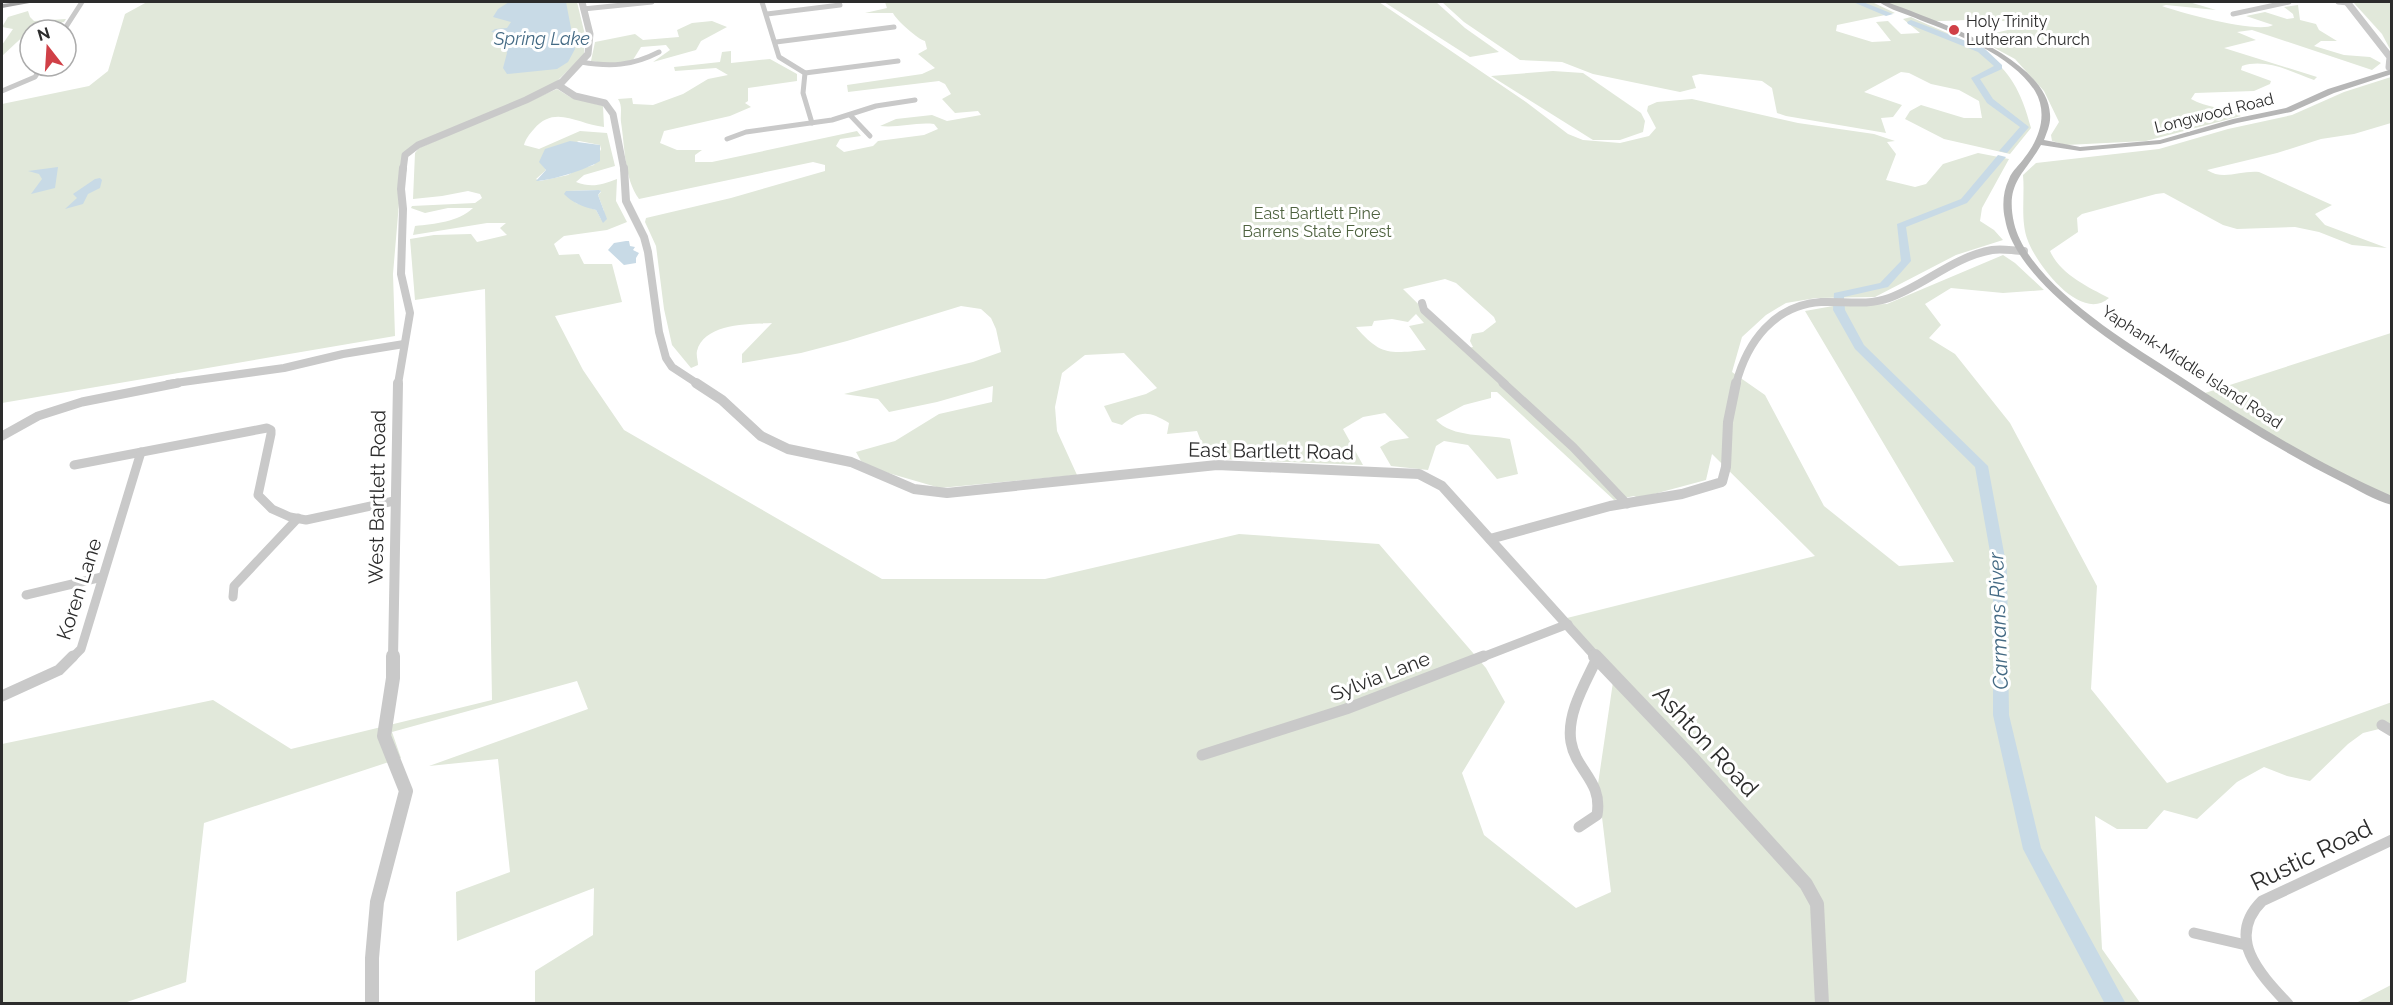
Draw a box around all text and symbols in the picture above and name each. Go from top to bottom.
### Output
place label: Holy Trinity Lutheran Church [1966,12,2090,49]
north arrow [18,18,78,78]
text: N [35,23,52,45]
marker: Holy Trinity Lutheran Church [1947,23,1961,37]
water label: Spring Lake [493,28,590,49]
street label: Longwood Road [2152,89,2276,137]
park label: East Bartlett Pine Barrens State Forest [1242,204,1392,241]
street label: Yaphank-Middle Island Road [2098,302,2286,432]
street label: West Bartlett Road [363,410,391,584]
street label: East Bartlett Road [1188,438,1354,464]
street label: Koren Lane [51,535,107,643]
water label: Carmans River [1983,551,2013,690]
street label: Sylvia Lane [1327,646,1433,706]
street label: Ashton Road [1647,679,1765,803]
street label: Rustic Road [2246,813,2376,897]

